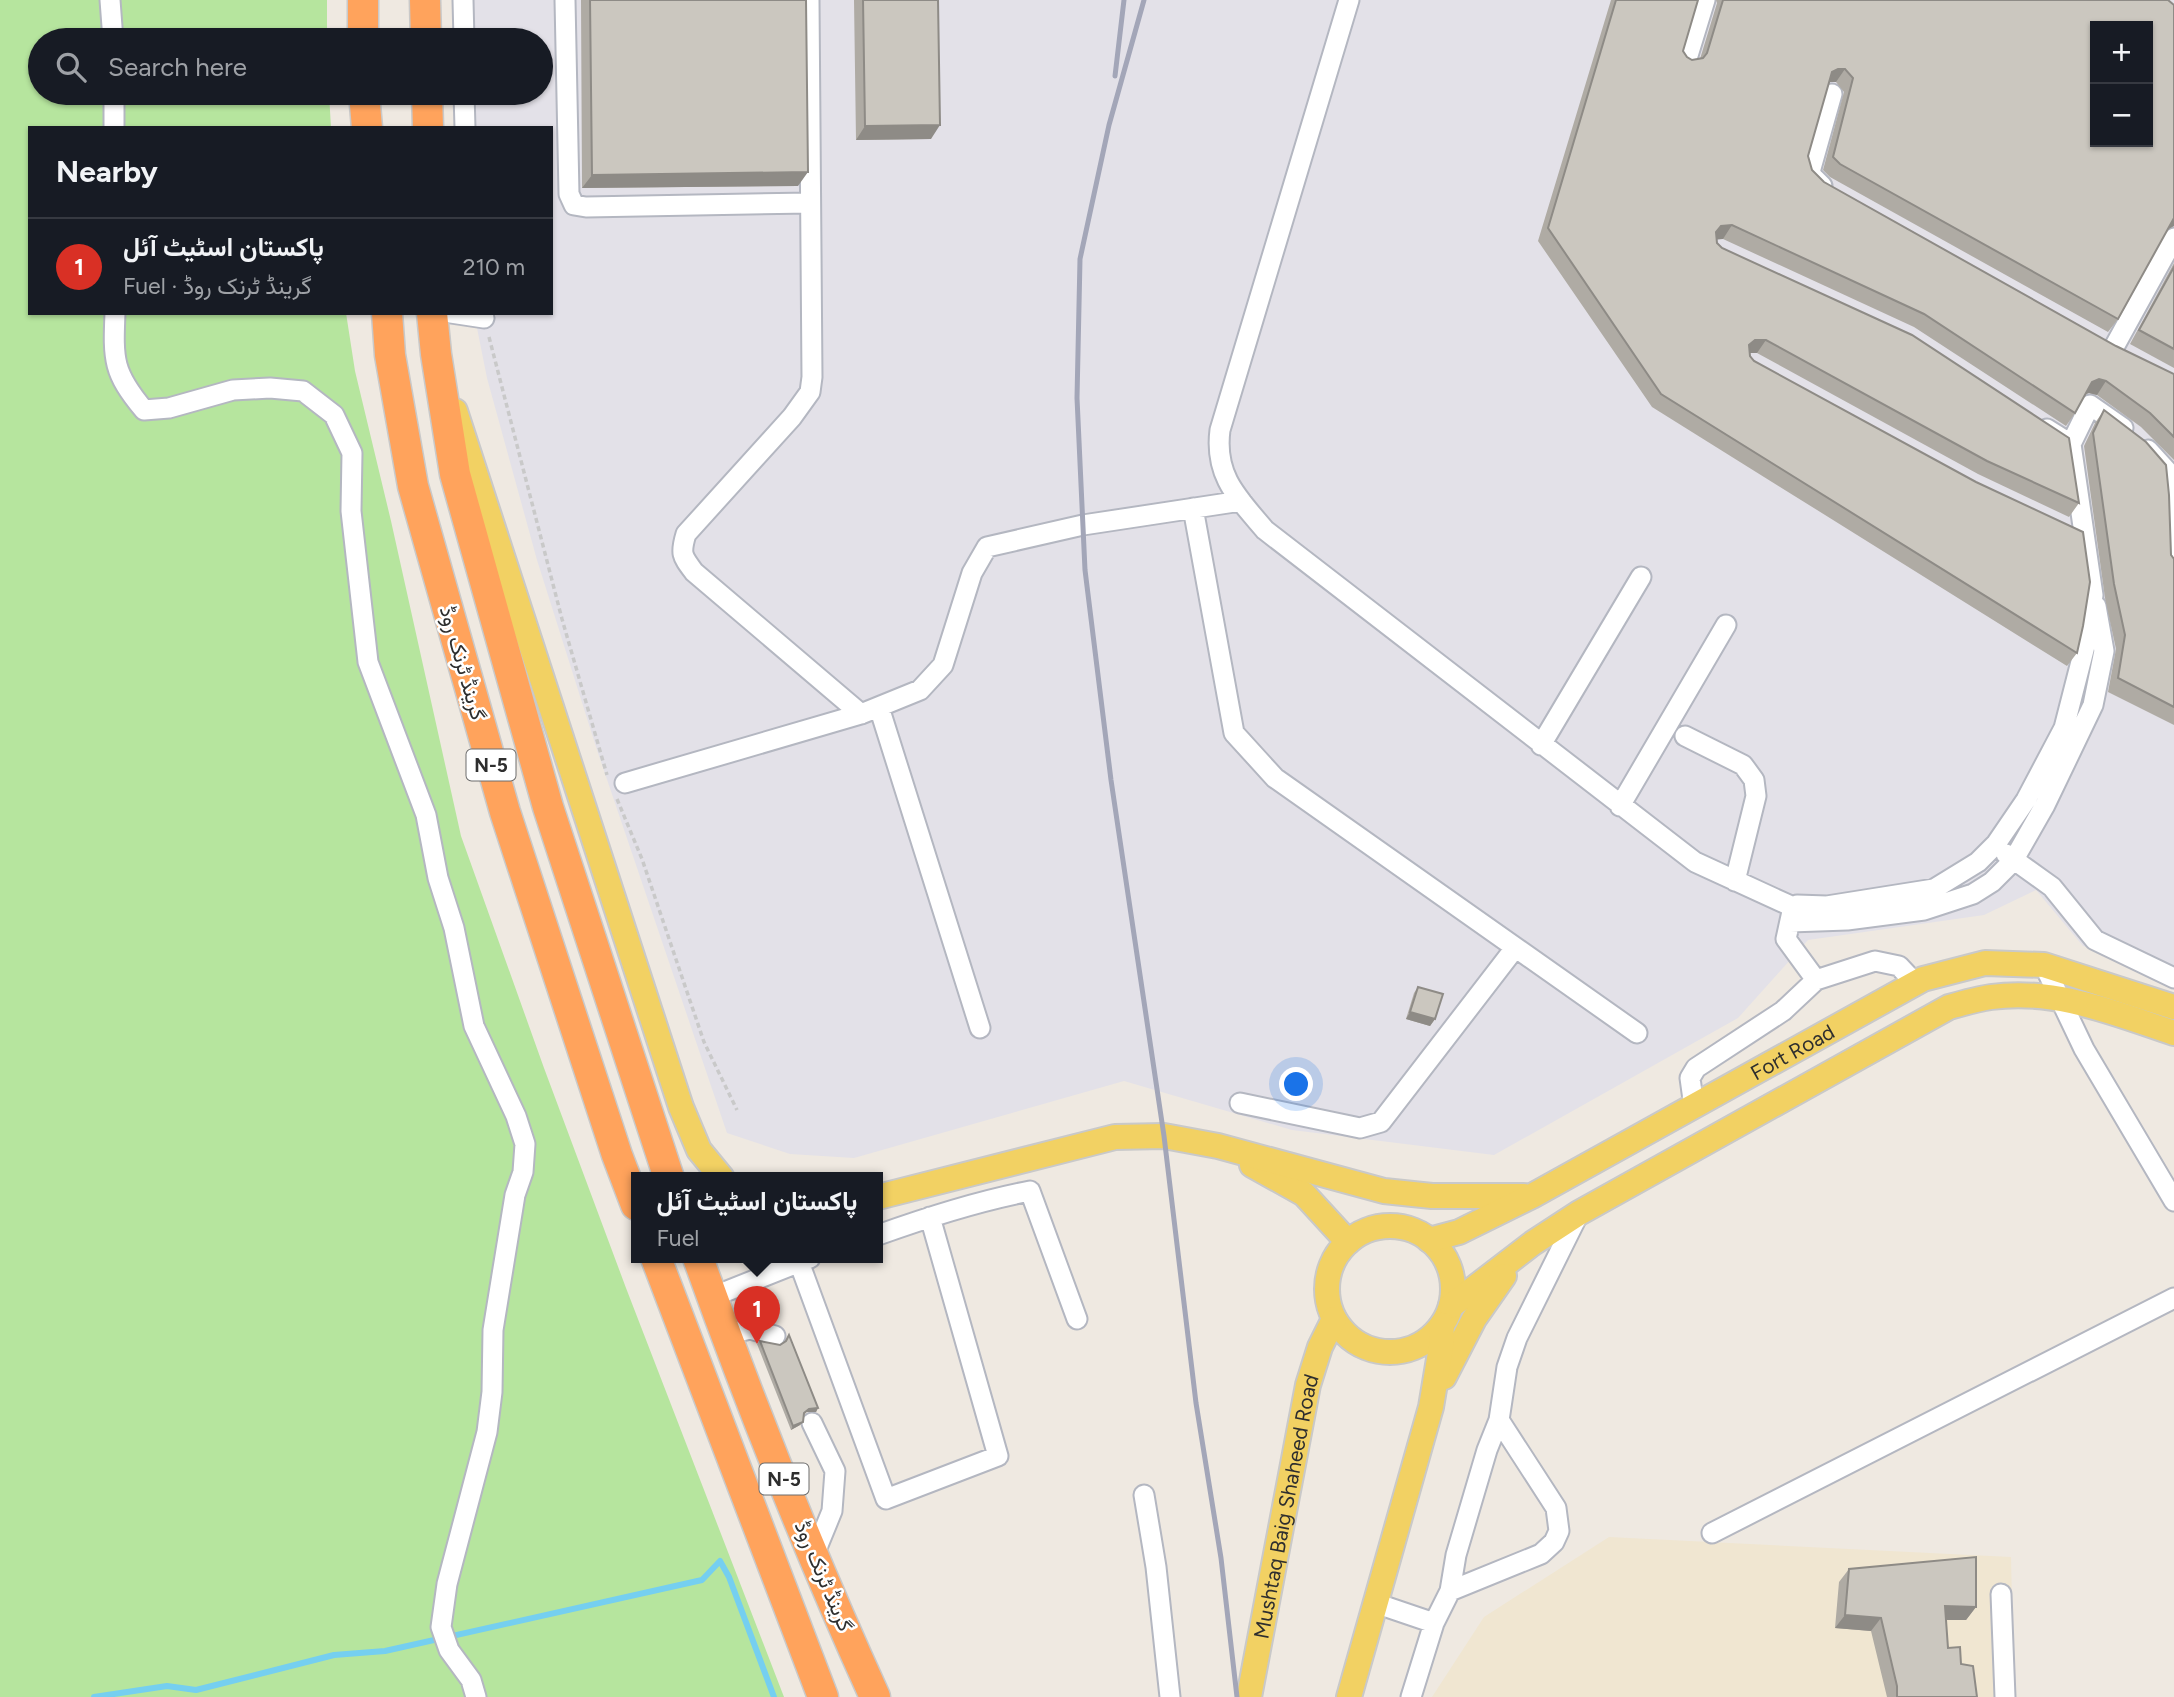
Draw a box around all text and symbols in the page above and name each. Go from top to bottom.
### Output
map controls [2090,21,2153,147]
button: + [2090,21,2153,84]
search box [28,28,553,105]
icon: search [52,48,90,86]
text: Search here [108,51,247,83]
button: − [2090,84,2153,147]
text: Nearby [56,153,158,190]
text: پاکستان اسٹیٹ آئل [123,231,324,263]
text: 1 [74,253,84,281]
text: 210 m [463,253,525,281]
text: Fuel · گرینڈ ٹرنک روڈ [123,272,312,300]
street label: گرینڈ ٹرنک روڈ [434,603,491,723]
road number: N-5 [466,750,516,780]
street label: Fort Road [1746,1018,1839,1085]
your location [1279,1067,1313,1101]
popup [631,1172,883,1263]
text: پاکستان اسٹیٹ آئل [657,1185,857,1217]
text: Fuel [657,1224,699,1252]
pin: 1 [734,1286,780,1344]
street label: Mushtaq Baig Shaheed Road [1248,1371,1323,1641]
road number: N-5 [760,1464,808,1494]
street label: گرینڈ ٹرنک روڈ [789,1517,858,1635]

